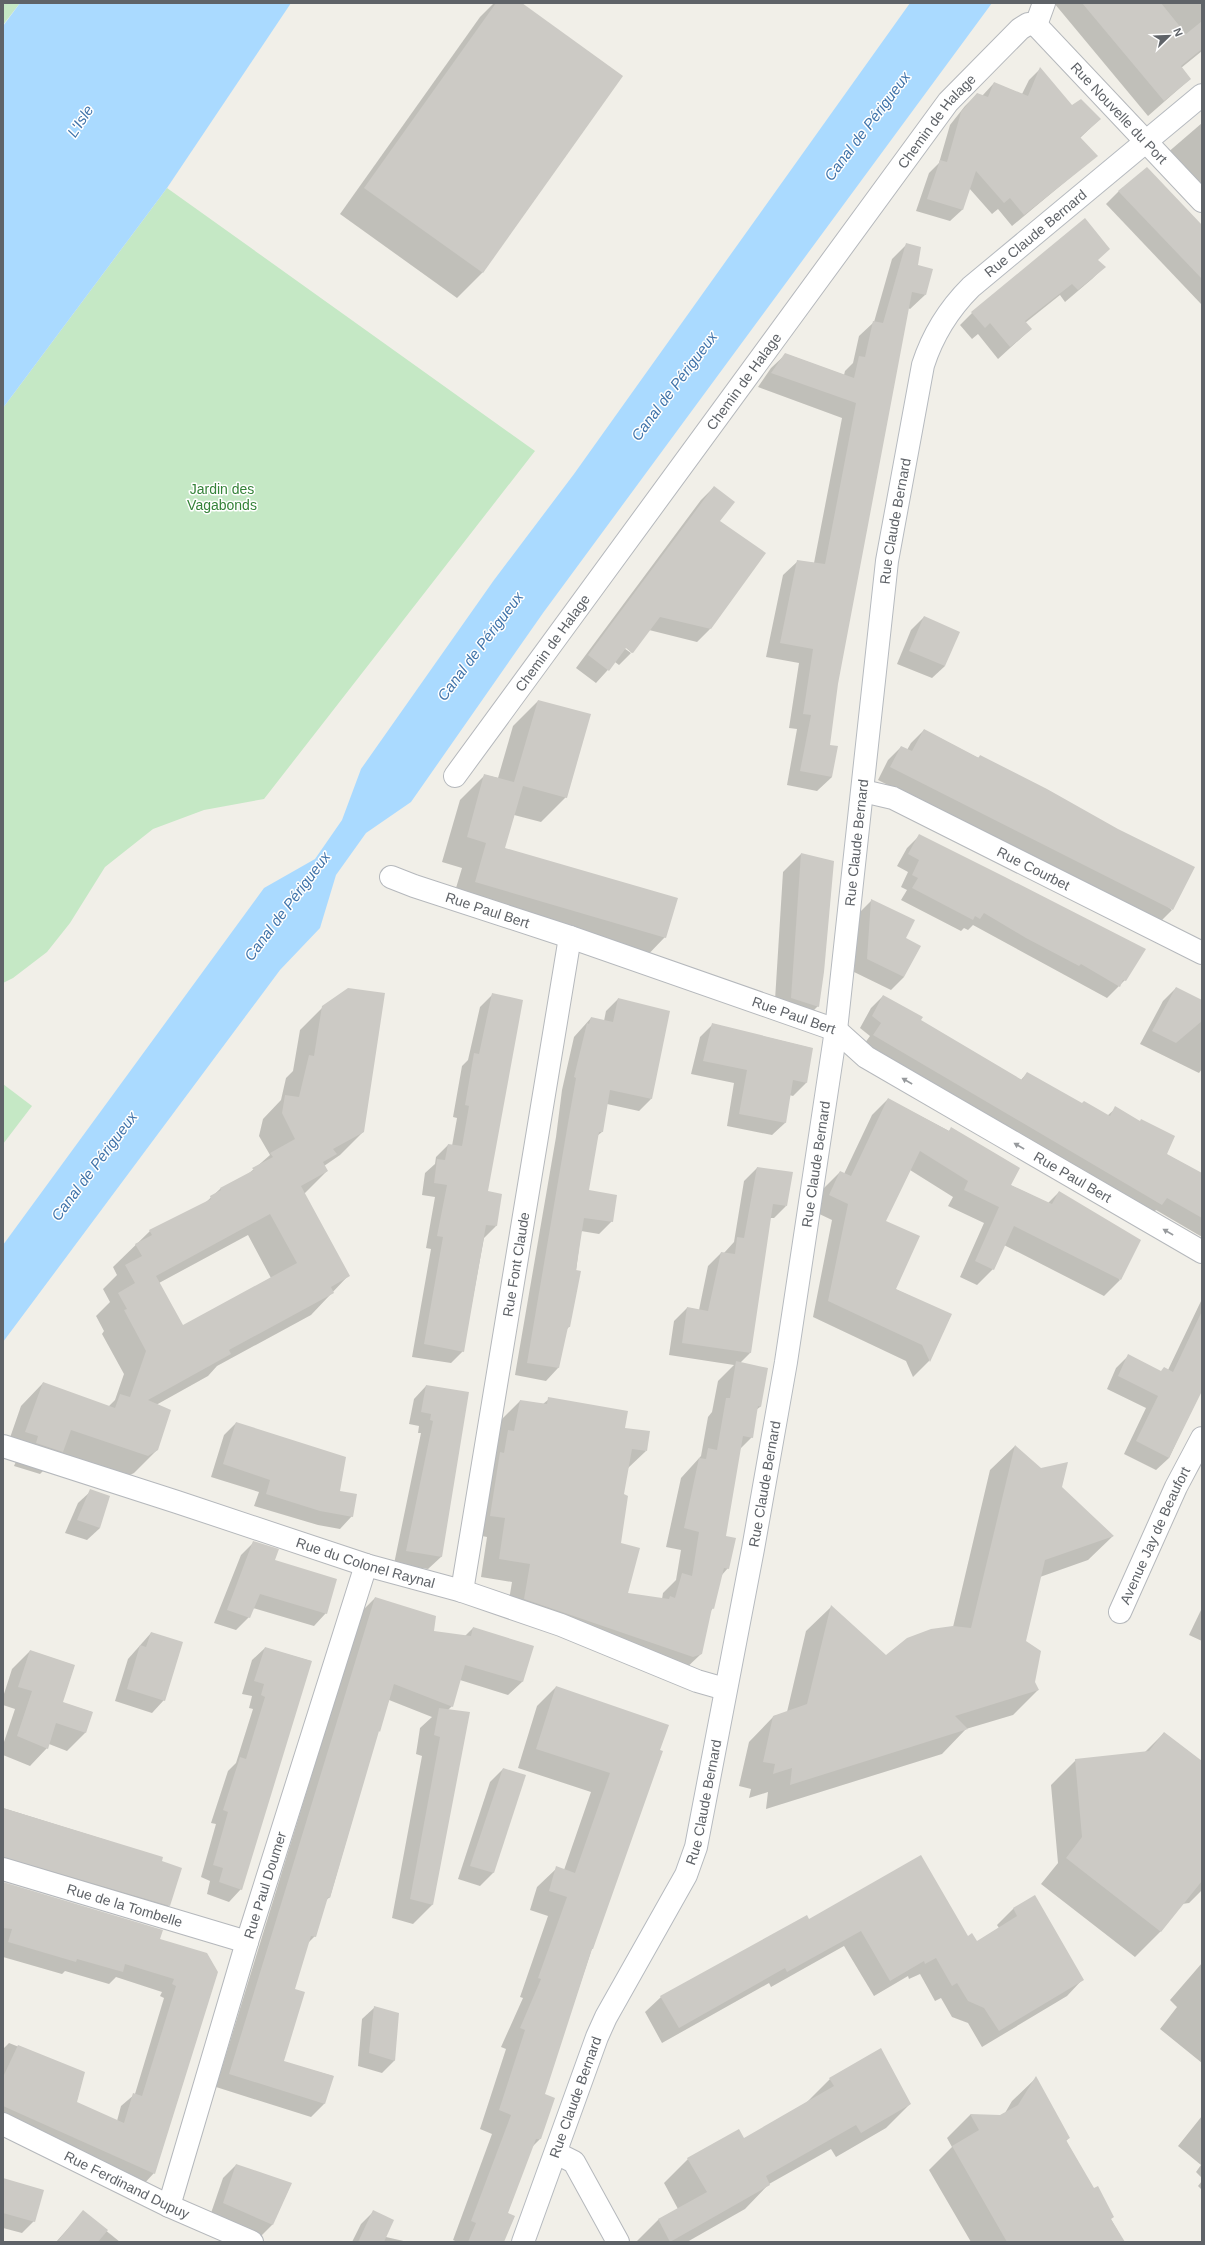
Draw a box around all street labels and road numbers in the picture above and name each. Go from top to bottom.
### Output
street label: Rue Nouvelle du Port [1067,59,1171,167]
street label: Chemin de Halage [894,71,979,171]
street label: Rue Claude Bernard [981,186,1090,280]
street label: Chemin de Halage [703,330,785,433]
street label: Rue Claude Bernard [877,457,914,585]
street label: Chemin de Halage [512,591,593,694]
street label: Rue Claude Bernard [842,778,871,907]
street label: Rue Courbet [994,844,1073,894]
street label: Rue Paul Bert [444,889,532,931]
street label: Rue Paul Bert [750,993,838,1037]
street label: Rue Claude Bernard [798,1100,833,1229]
street label: Rue Paul Bert [1031,1148,1115,1206]
street label: Rue Font Claude [499,1211,532,1318]
street label: Rue Claude Bernard [745,1420,783,1548]
street label: Avenue Jay de Beaufort [1117,1464,1193,1607]
street label: Rue du Colonel Raynal [294,1534,437,1591]
street label: Rue Claude Bernard [682,1738,724,1867]
street label: Rue Paul Doumer [241,1829,289,1941]
street label: Rue de la Tombelle [65,1881,185,1930]
street label: Rue Claude Bernard [546,2034,605,2160]
street label: Rue Ferdinand Dupuy [62,2148,192,2222]

